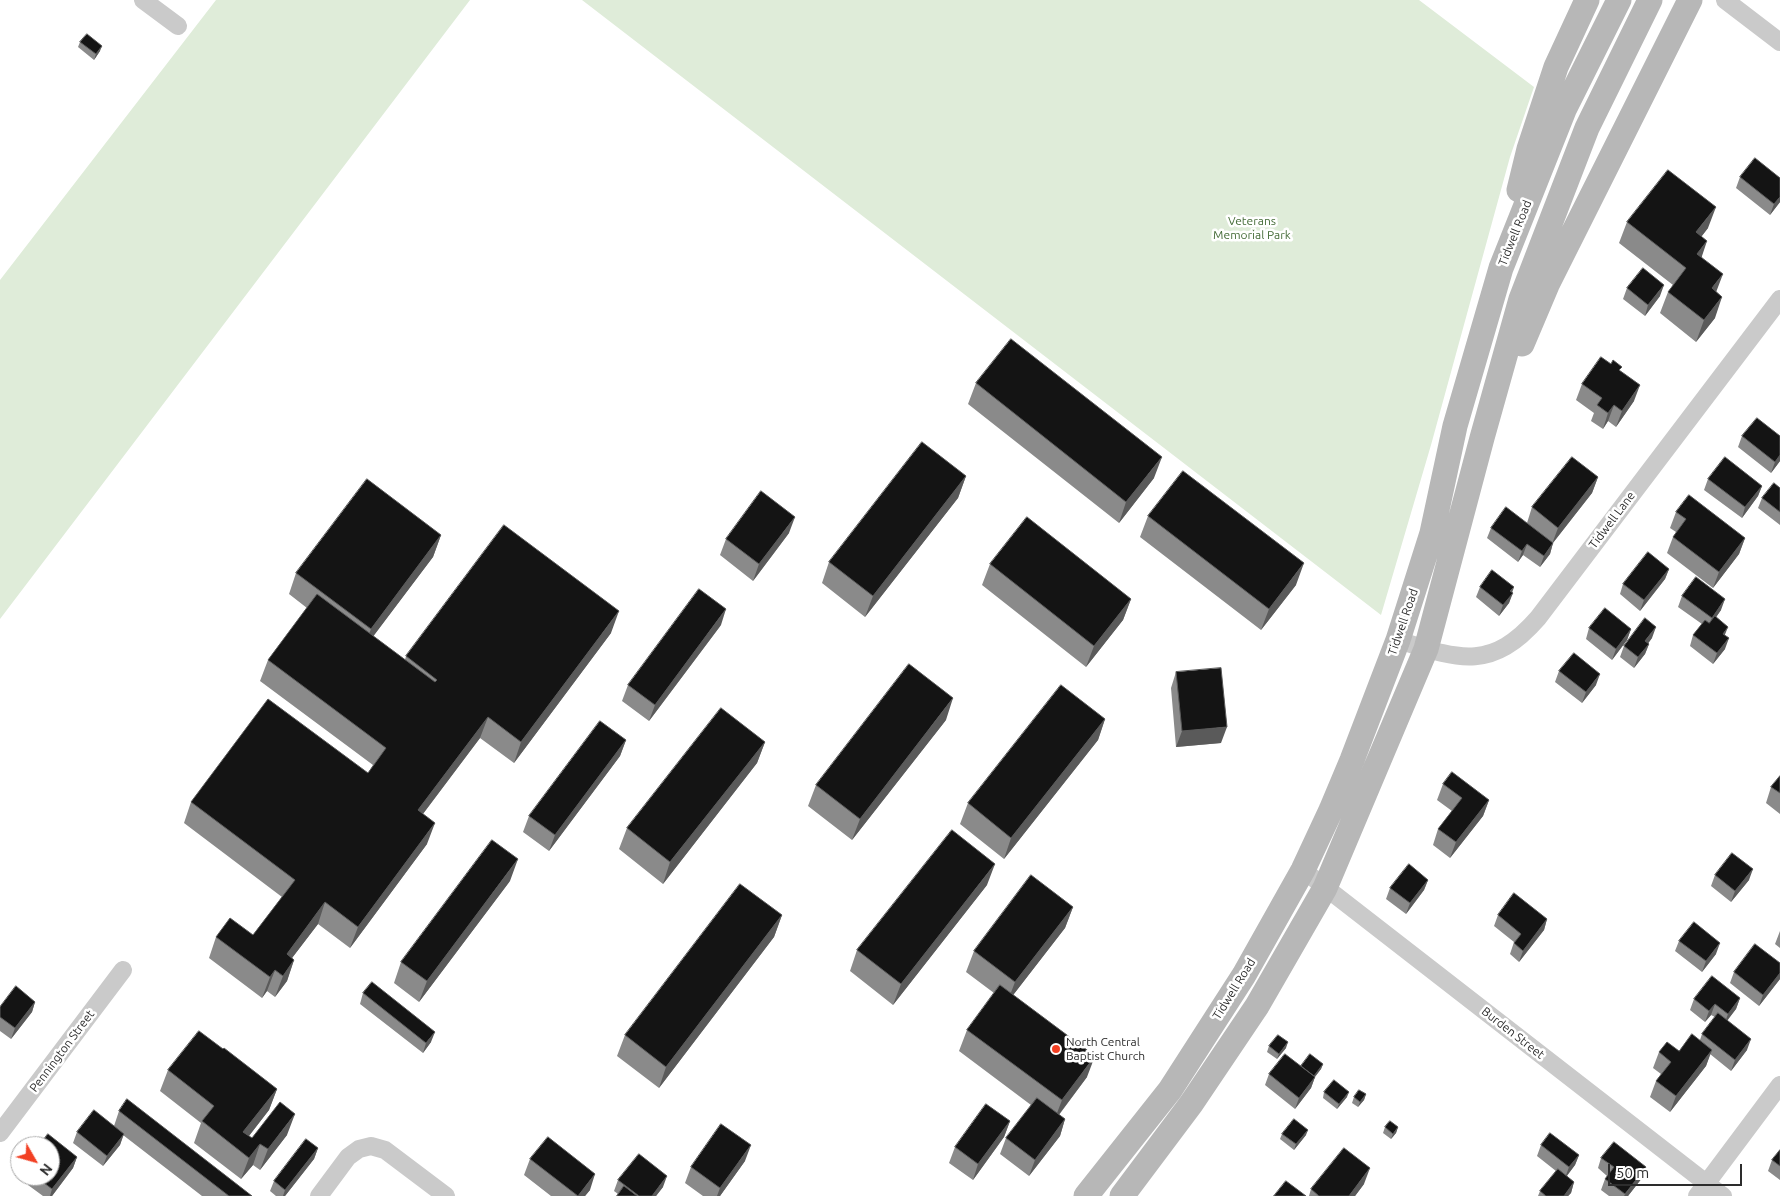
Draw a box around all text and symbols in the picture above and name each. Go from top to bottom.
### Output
street label: Tidwell Road [1495,198,1535,268]
park label: Veterans Memorial Park [1213,214,1291,242]
street label: Tidwell Lane [1586,489,1638,551]
street label: Tidwell Road [1385,587,1421,657]
street label: Tidwell Road [1209,956,1259,1022]
street label: Burden Street [1479,1004,1547,1062]
street label: Pennington Street [27,1007,97,1095]
place label: North Central Baptist Church [1066,1035,1145,1063]
marker: North Central Baptist Church [1050,1043,1062,1055]
north arrow [10,1136,60,1186]
scale bar [1610,1154,1744,1186]
text: N [37,1161,56,1179]
text: 50 m [1616,1164,1649,1181]

